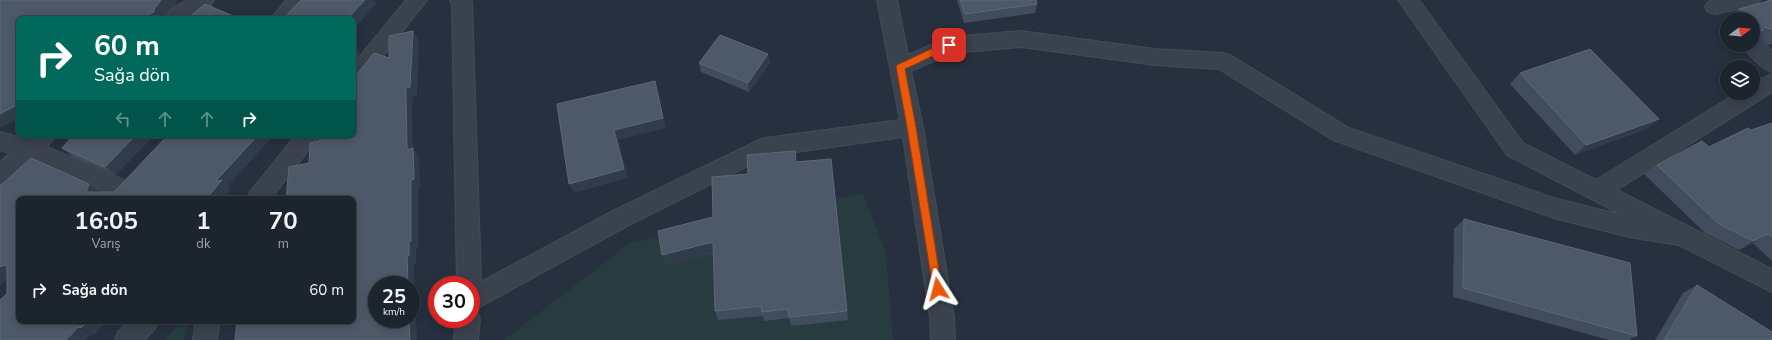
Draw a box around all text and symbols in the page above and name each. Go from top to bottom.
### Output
north arrow [1720,12,1760,52]
map controls [1720,12,1760,100]
text: 60 m [94,27,160,65]
pin [932,28,966,62]
icon: right [28,32,80,84]
icon: arrive [938,34,960,56]
button: layers [1720,60,1760,100]
text: Sağa dön [94,63,170,87]
icon: left [112,108,134,130]
icon: ahead [154,108,176,130]
icon: ahead [196,108,218,130]
icon: right [238,108,260,130]
text: 16:05 [74,205,138,237]
text: 1 [196,205,211,237]
text: 70 [269,205,298,237]
text: Varış [92,235,121,253]
text: dk [196,235,210,253]
text: m [278,235,289,253]
position arrow [917,268,959,310]
speed limit sign: 30 [428,276,480,328]
icon: right [28,279,50,301]
text: Sağa dön [62,280,127,300]
text: 60 m [309,280,344,300]
text: 25 [382,283,406,310]
text: km/h [383,305,405,319]

